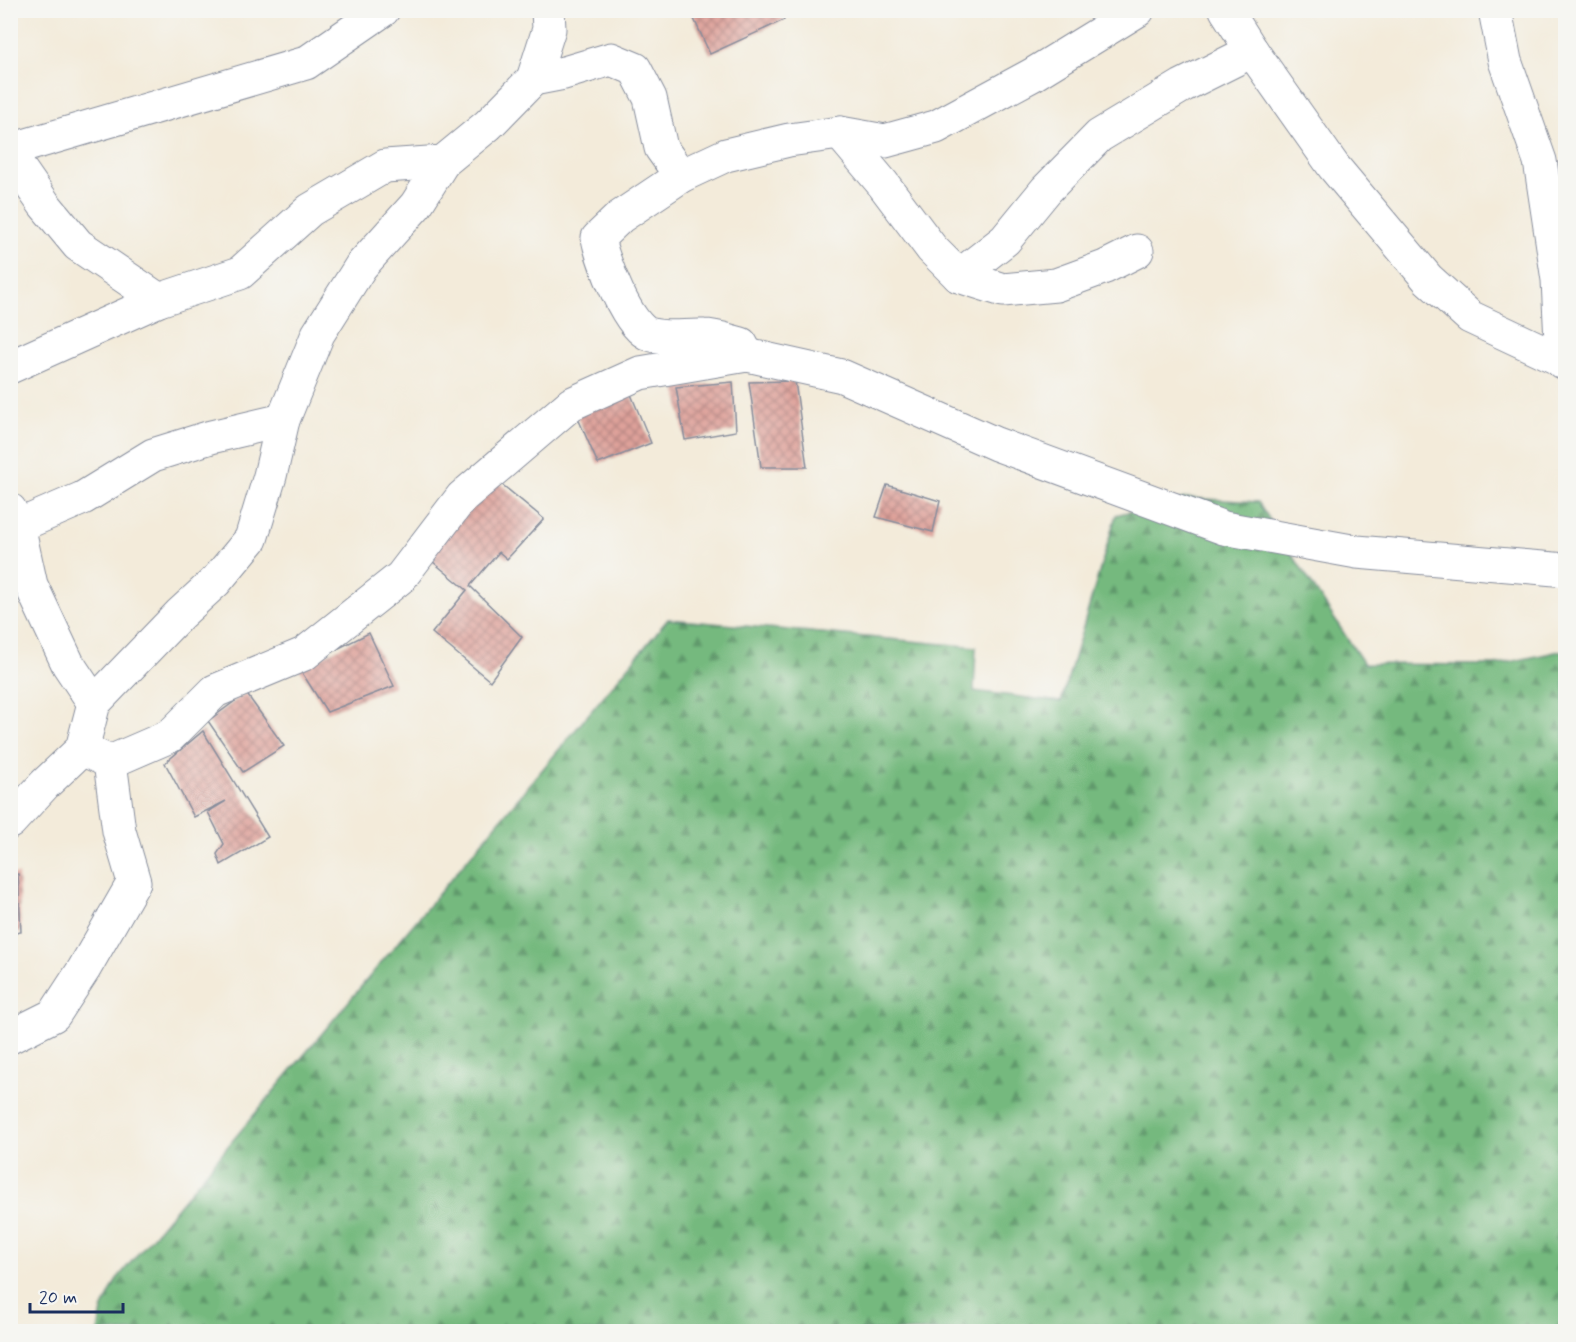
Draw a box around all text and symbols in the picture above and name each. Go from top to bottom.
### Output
scale bar [30,1276,123,1314]
text: 20 m [39,1286,77,1310]

